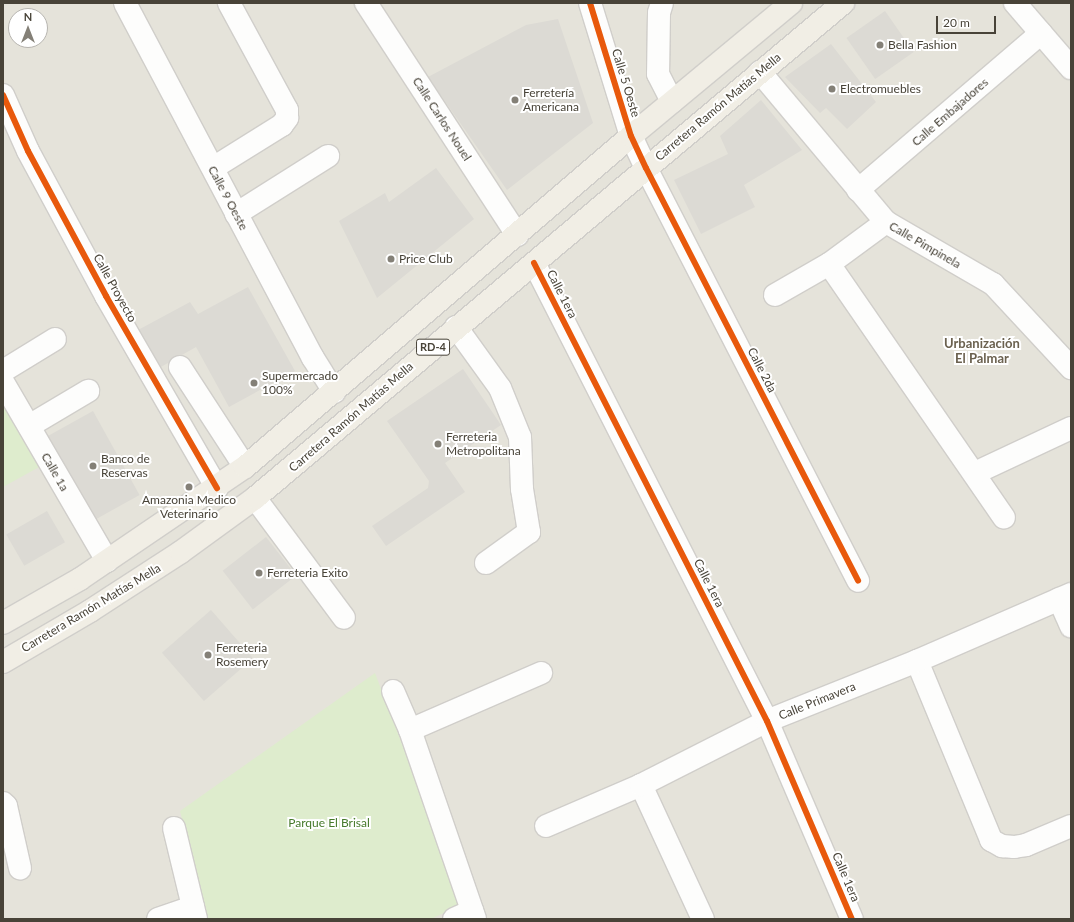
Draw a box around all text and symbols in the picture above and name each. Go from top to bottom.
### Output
north arrow [8,8,48,48]
scale bar [938,8,998,34]
text: N [24,10,32,23]
text: 20 m [943,15,970,30]
place label: Bella Fashion [888,38,957,52]
marker: Bella Fashion [875,40,885,50]
street label: Calle 5 Oeste [609,47,643,119]
street label: Carretera Ramón Matías Mella [652,50,784,164]
street label: Calle Carlos Nouel [410,74,474,164]
street label: Calle Embajadores [909,75,991,149]
place label: Electromuebles [840,82,921,96]
marker: Electromuebles [827,84,837,94]
place label: Ferretería Americana [523,86,579,114]
marker: Ferretería Americana [510,95,520,105]
street label: Calle 9 Oeste [205,163,251,233]
street label: Calle Pimpinela [887,219,963,271]
street label: Calle Proyecto [90,251,140,325]
place label: Price Club [399,252,453,266]
marker: Price Club [386,254,396,264]
street label: Calle 1era [544,267,580,321]
district label: Urbanización El Palmar [944,336,1020,367]
road number: RD-4 [416,338,450,356]
street label: Calle 2da [745,345,779,395]
street label: Carretera Ramón Matías Mella [286,359,416,475]
place label: Supermercado 100% [262,369,338,397]
marker: Supermercado 100% [249,378,259,388]
place label: Ferreteria Metropolitana [446,430,521,458]
marker: Ferreteria Metropolitana [433,439,443,449]
street label: Calle 1a [38,450,72,494]
place label: Banco de Reservas [101,452,150,480]
marker: Banco de Reservas [88,461,98,471]
marker: Amazonia Medico Veterinario [184,482,194,492]
place label: Amazonia Medico Veterinario [142,493,236,521]
street label: Calle 1era [691,556,727,610]
street label: Carretera Ramón Matías Mella [19,561,163,655]
place label: Ferreteria Exito [267,566,348,580]
marker: Ferreteria Exito [254,568,264,578]
place label: Ferreteria Rosemery [216,641,268,669]
marker: Ferreteria Rosemery [203,650,213,660]
street label: Calle Primavera [776,679,858,723]
park label: Parque El Brisal [288,816,370,830]
street label: Calle 1era [829,850,863,904]

